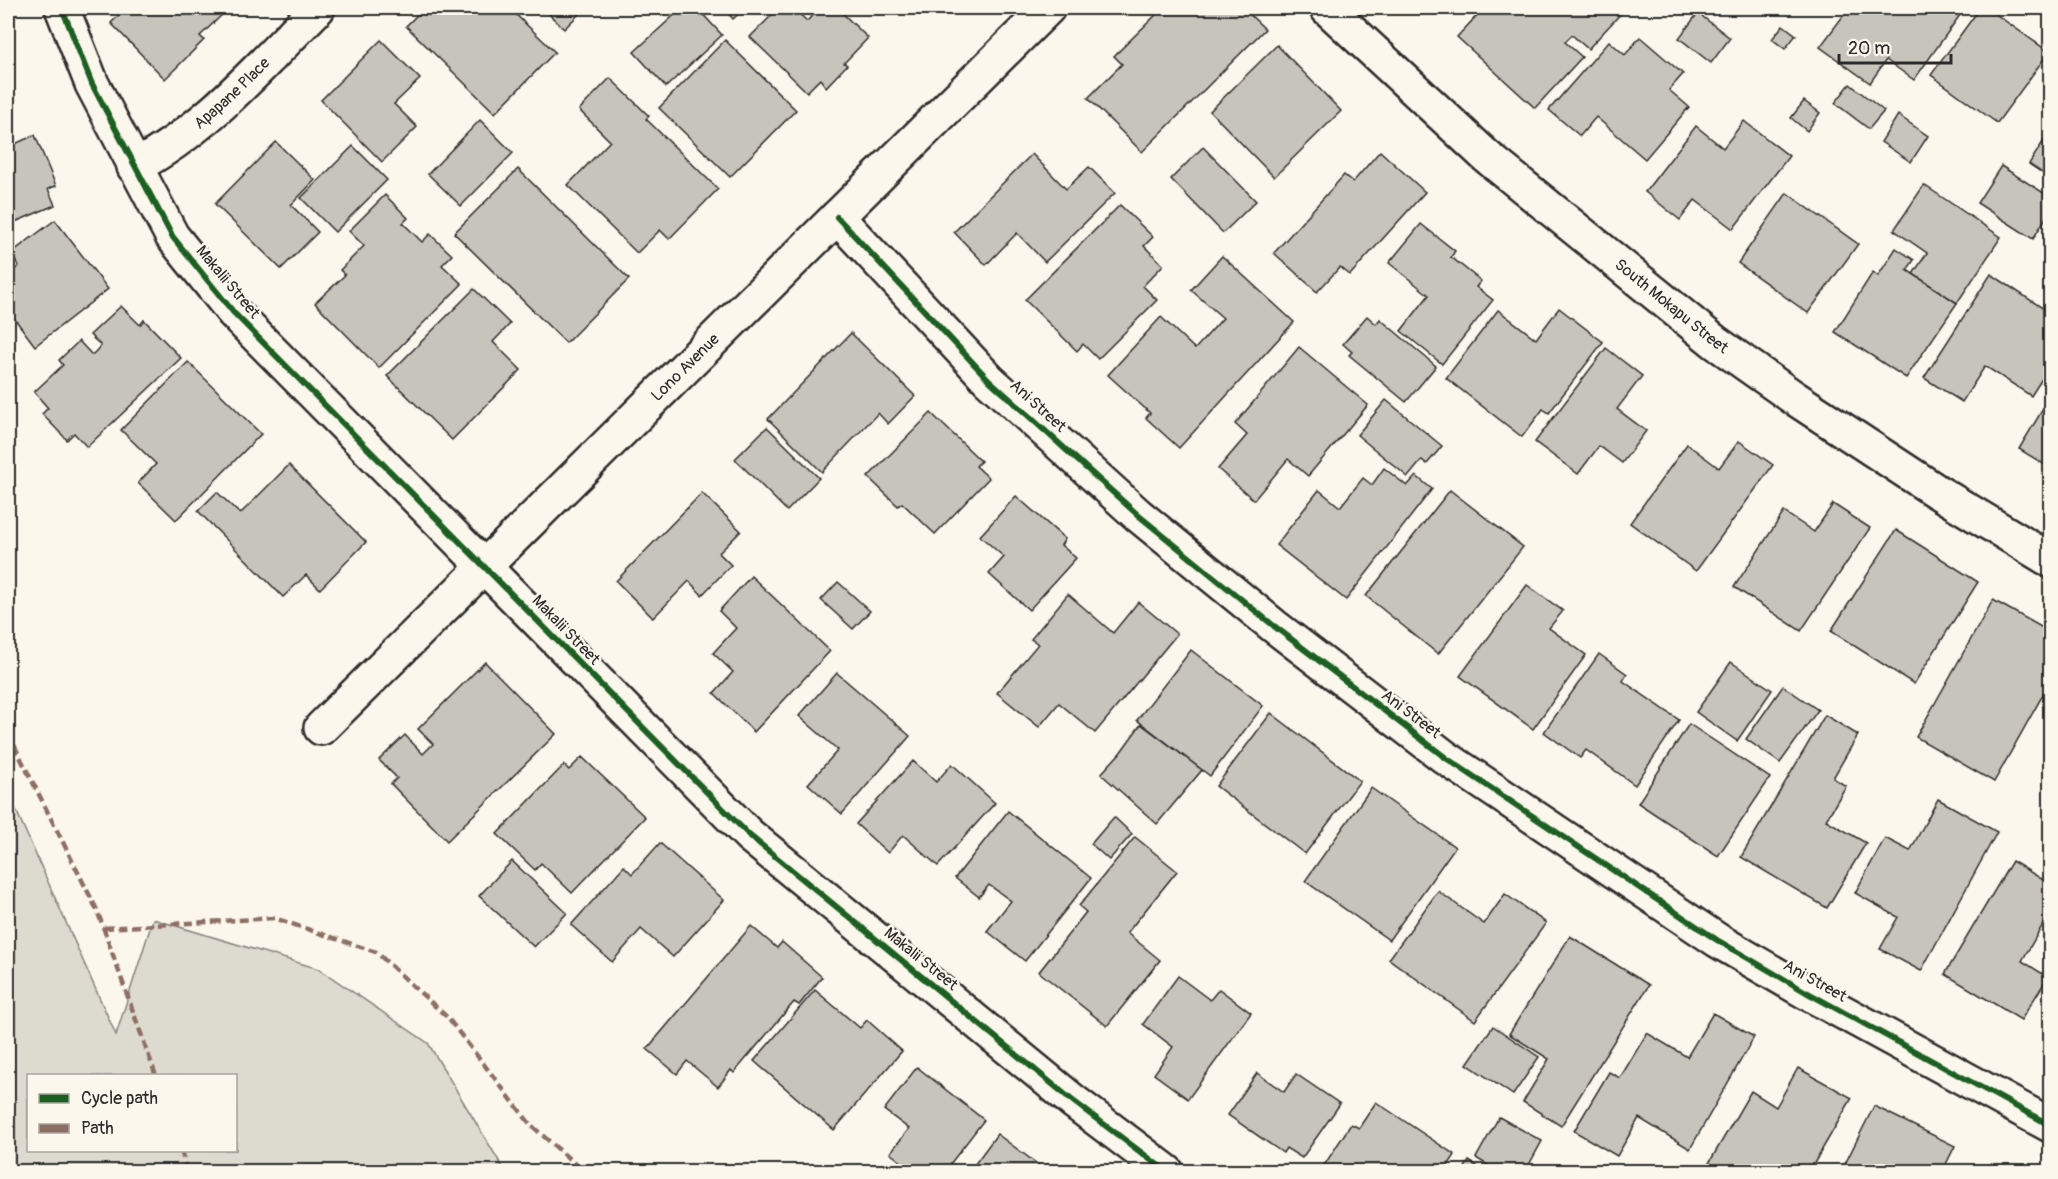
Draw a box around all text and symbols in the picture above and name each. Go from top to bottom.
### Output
scale bar [1839,27,1952,65]
text: 20 m [1848,37,1890,60]
street label: Apapane Place [190,53,274,134]
street label: Makalii Street [192,241,265,323]
street label: South Mokapu Street [1611,255,1733,358]
street label: Lono Avenue [647,329,724,406]
street label: Ani Street [1006,375,1071,437]
street label: Makalii Street [528,591,605,670]
street label: Ani Street [1377,685,1445,743]
street label: Makalii Street [880,923,962,995]
street label: Ani Street [1780,955,1851,1007]
legend [27,1074,237,1152]
text: Cycle path [81,1087,158,1110]
text: Path [81,1117,114,1140]

